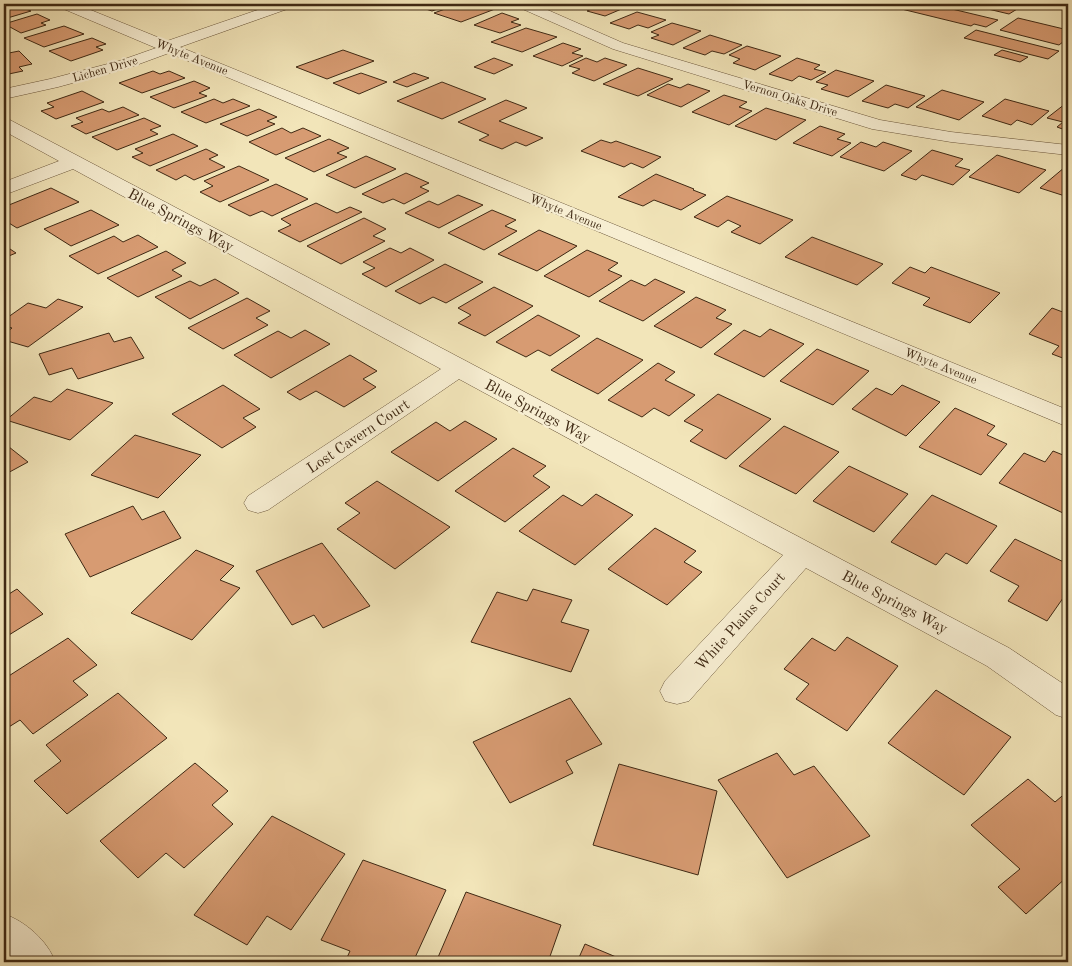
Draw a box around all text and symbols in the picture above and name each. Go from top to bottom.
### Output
street label: Whyte Avenue [154,38,230,78]
street label: Lichen Drive [71,55,140,85]
street label: Vernon Oaks Drive [741,79,839,119]
street label: Blue Springs Way [125,187,236,256]
street label: Whyte Avenue [528,193,604,233]
street label: Whyte Avenue [903,347,979,387]
street label: Blue Springs Way [482,378,593,447]
street label: Lost Cavern Court [305,397,413,477]
street label: Blue Springs Way [839,569,950,638]
street label: White Plains Court [693,570,789,674]

